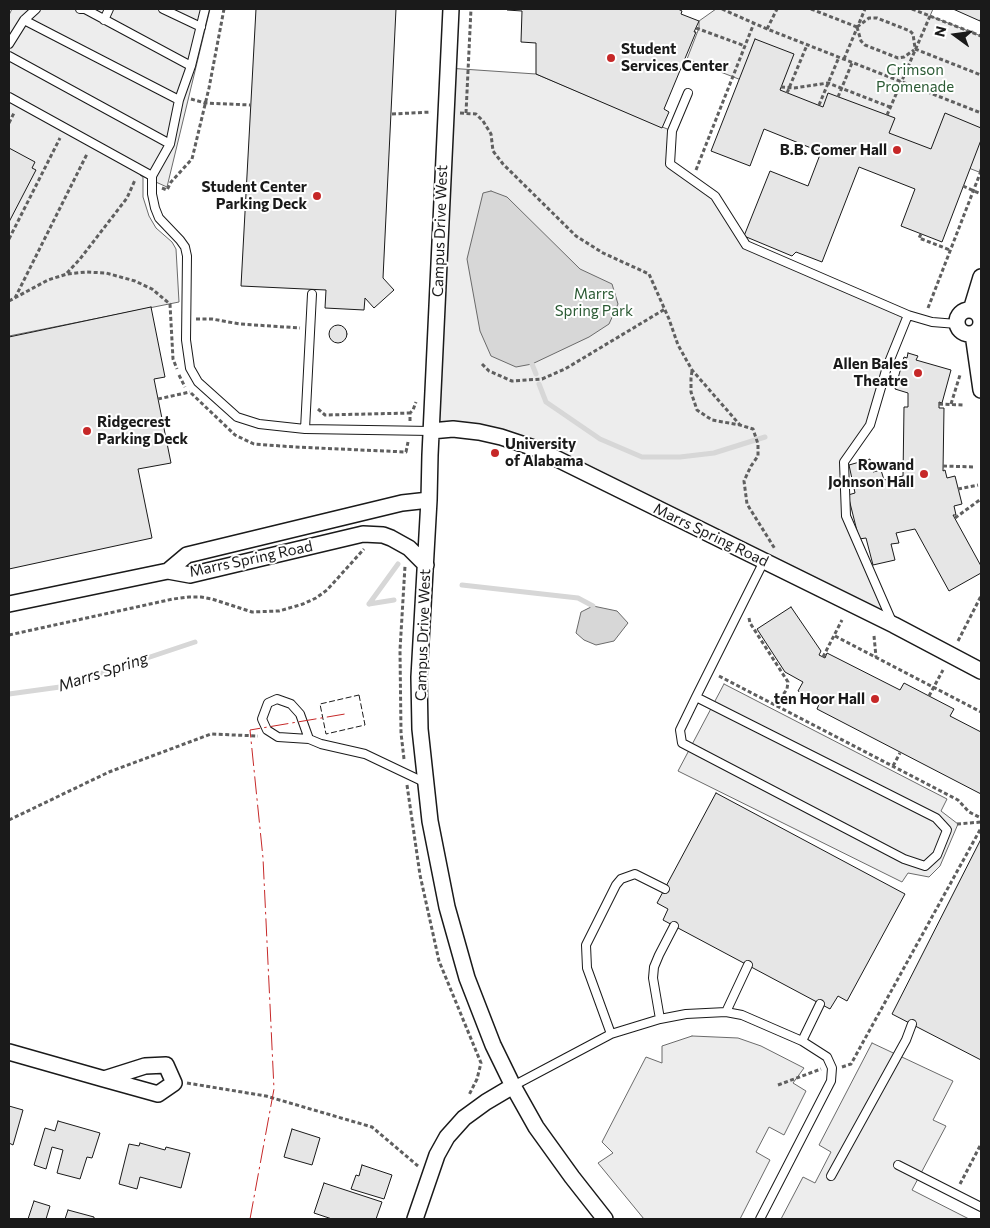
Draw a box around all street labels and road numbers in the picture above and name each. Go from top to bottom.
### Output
street label: Campus Drive West [429,165,451,297]
street label: Marrs Spring Road [651,499,771,571]
street label: Marrs Spring Road [188,537,314,581]
street label: Campus Drive West [412,569,434,701]

